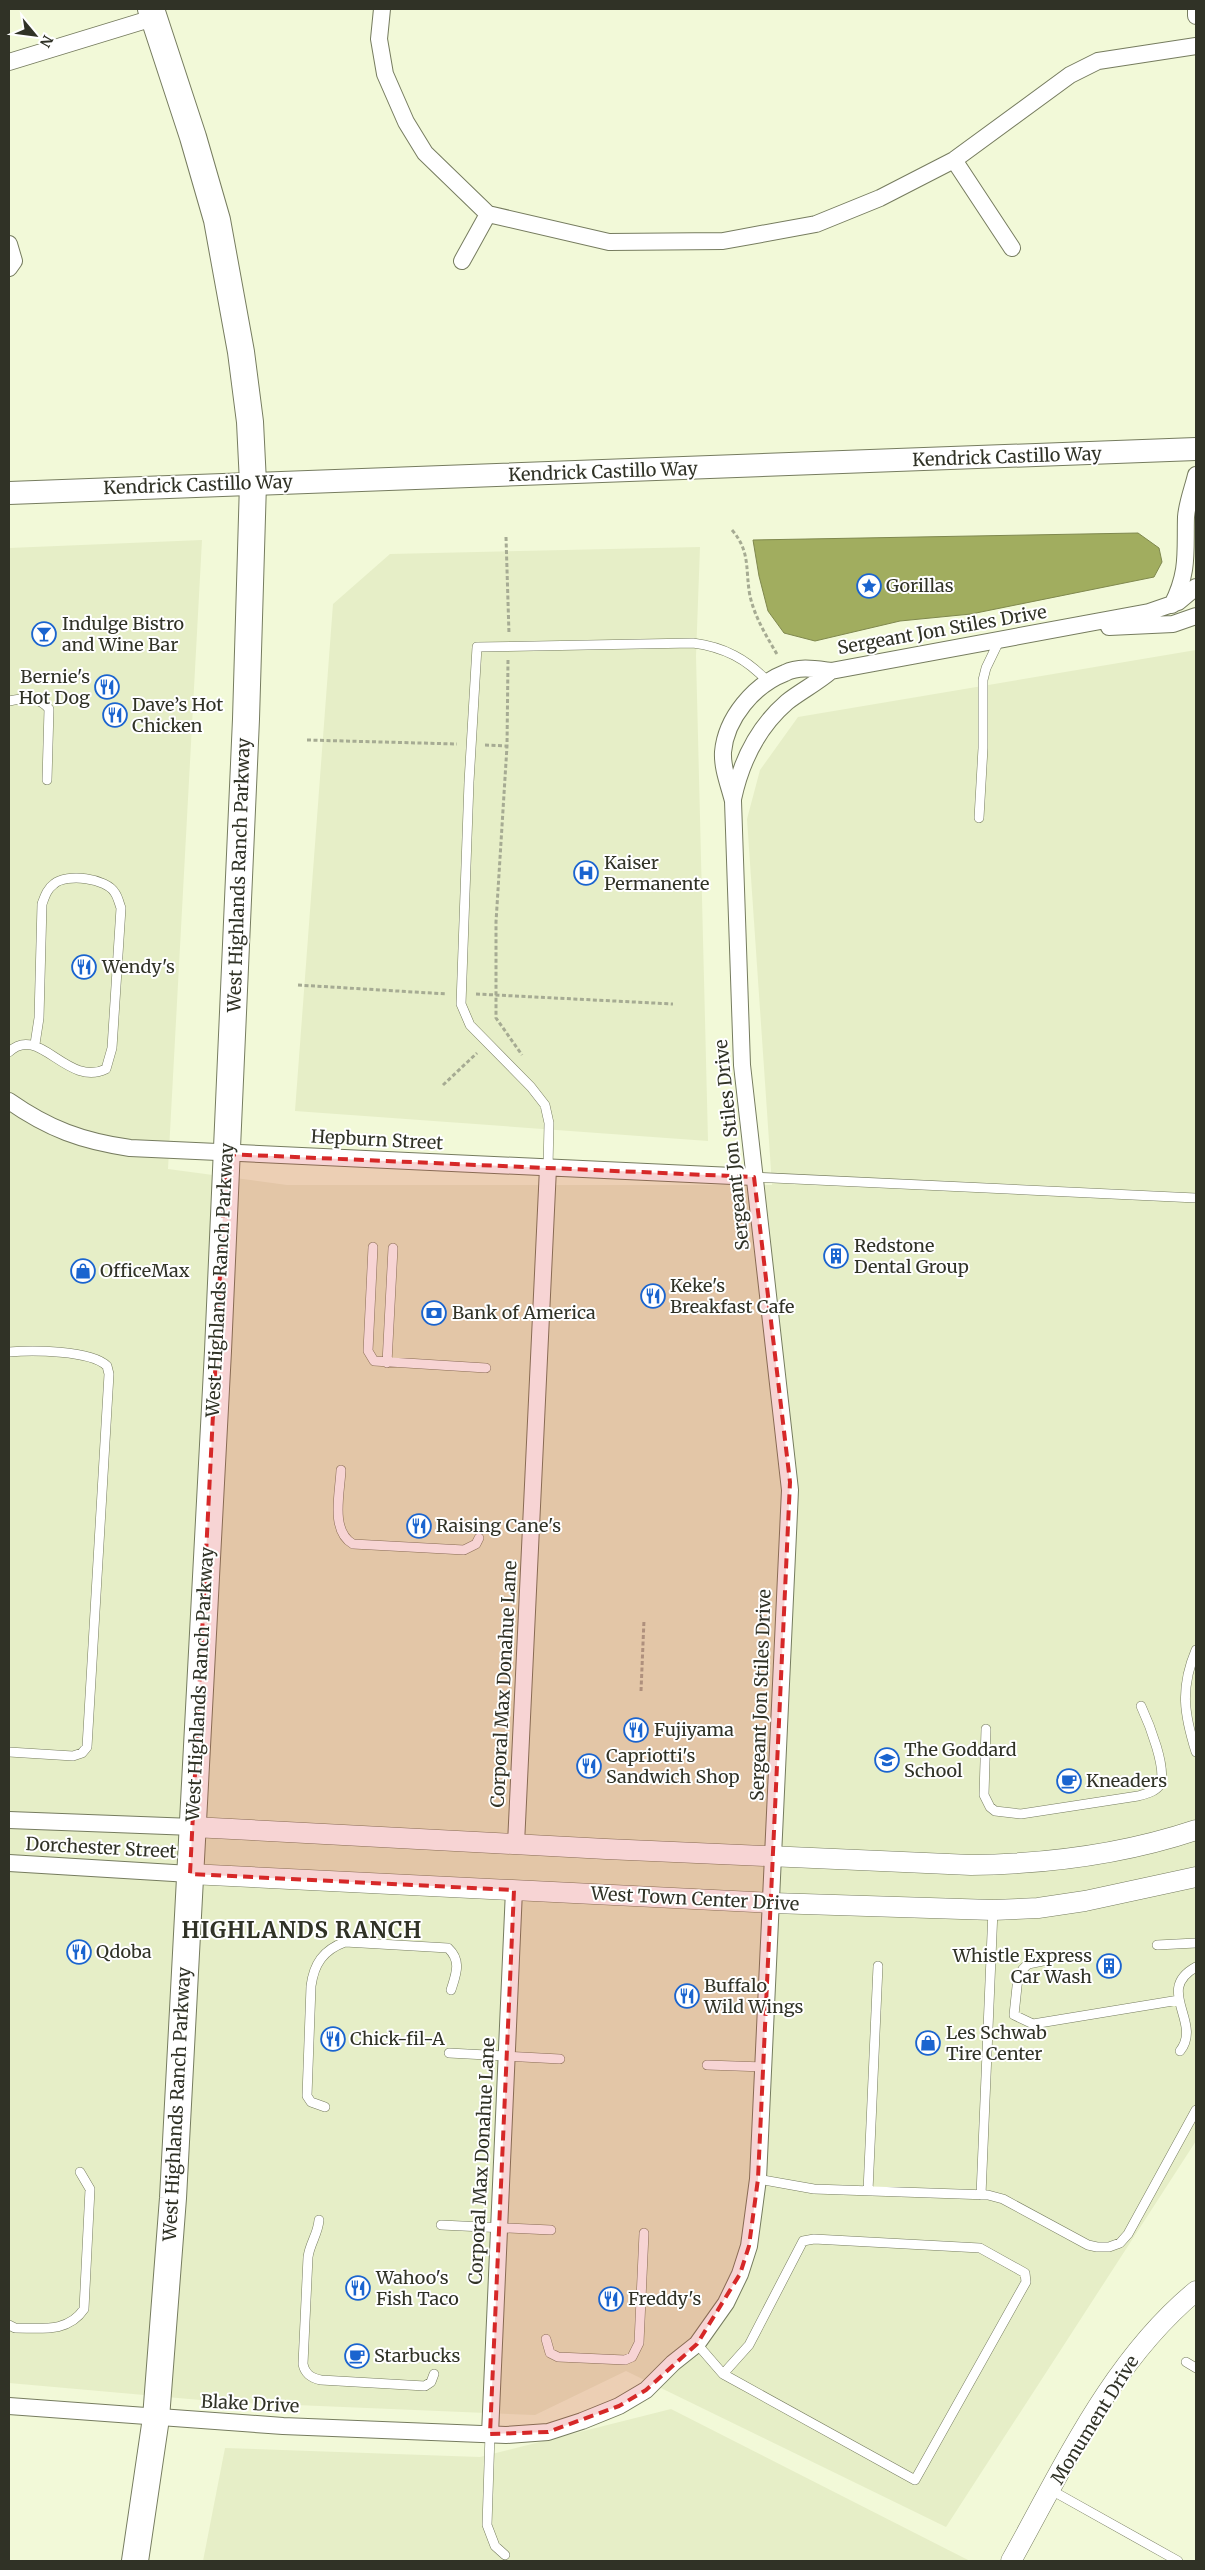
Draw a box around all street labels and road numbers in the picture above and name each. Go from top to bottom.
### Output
street label: Kendrick Castillo Way [912,442,1103,471]
street label: Kendrick Castillo Way [508,457,699,486]
street label: Kendrick Castillo Way [103,470,294,499]
street label: Sergeant Jon Stiles Drive [836,600,1048,659]
street label: West Highlands Ranch Parkway [222,737,255,1014]
street label: Sergeant Jon Stiles Drive [709,1038,754,1252]
street label: Hepburn Street [310,1125,444,1154]
street label: West Highlands Ranch Parkway [201,1142,238,1419]
street label: West Highlands Ranch Parkway [181,1546,218,1823]
street label: Corporal Max Donahue Lane [486,1560,521,1808]
street label: Sergeant Jon Stiles Drive [745,1589,776,1801]
street label: Dorchester Street [25,1832,177,1863]
street label: West Town Center Drive [589,1882,800,1915]
street label: West Highlands Ranch Parkway [158,1966,195,2243]
street label: Corporal Max Donahue Lane [464,2037,499,2285]
street label: Monument Drive [1046,2351,1143,2488]
street label: Blake Drive [200,2389,300,2418]

